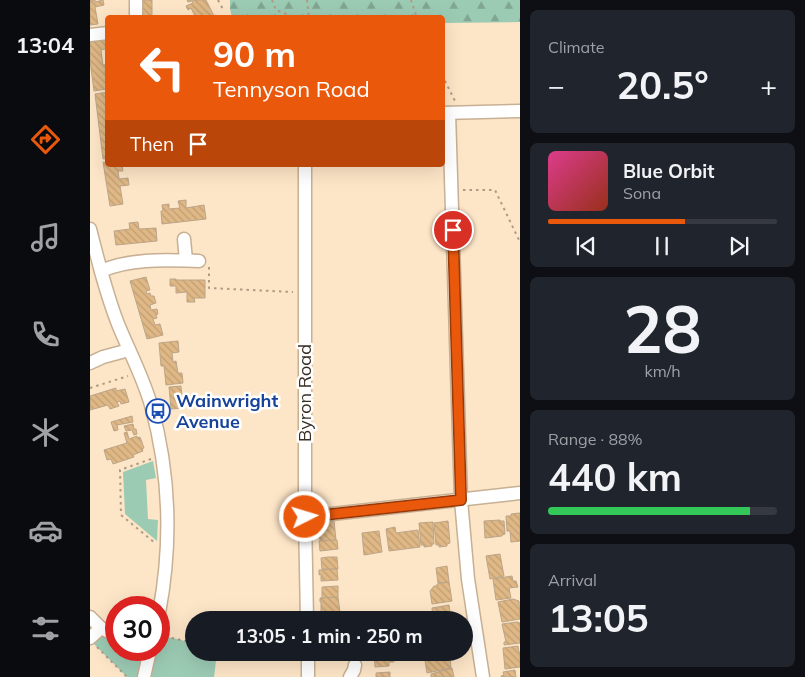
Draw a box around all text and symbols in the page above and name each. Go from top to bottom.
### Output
text: 13:04 [16,31,74,59]
text: 90 m [213,32,296,76]
icon: left [130,35,195,100]
text: Climate [548,37,604,57]
text: 20.5° [616,61,709,109]
text: − [548,68,565,103]
text: + [760,68,777,103]
text: Tennyson Road [213,75,370,103]
icon: directions [28,122,63,157]
icon: arrive [184,130,212,158]
text: Then [130,132,174,156]
text: Blue Orbit [623,159,714,183]
text: Sona [623,183,661,203]
pin [432,209,474,251]
icon: arrive [439,216,467,244]
icon: music [28,220,63,255]
icon: previous [572,232,600,260]
icon: pause [648,232,676,260]
icon: next [725,232,753,260]
text: 28 [623,288,702,369]
icon: phone [28,317,63,352]
street label: Byron Road [293,344,316,442]
text: km/h [644,361,681,381]
place label: Wainwright Avenue [176,389,278,433]
bus stop icon: Wainwright Avenue [145,398,171,424]
icon: climate [28,415,63,450]
text: Range · 88% [548,429,643,449]
text: 440 km [548,453,682,501]
position arrow [278,490,330,542]
icon: car [28,513,63,548]
text: Arrival [548,570,597,590]
text: 13:05 [548,594,649,642]
speed limit sign: 30 [105,596,170,661]
icon: filters [28,611,63,646]
text: 13:05 · 1 min · 250 m [235,624,423,648]

